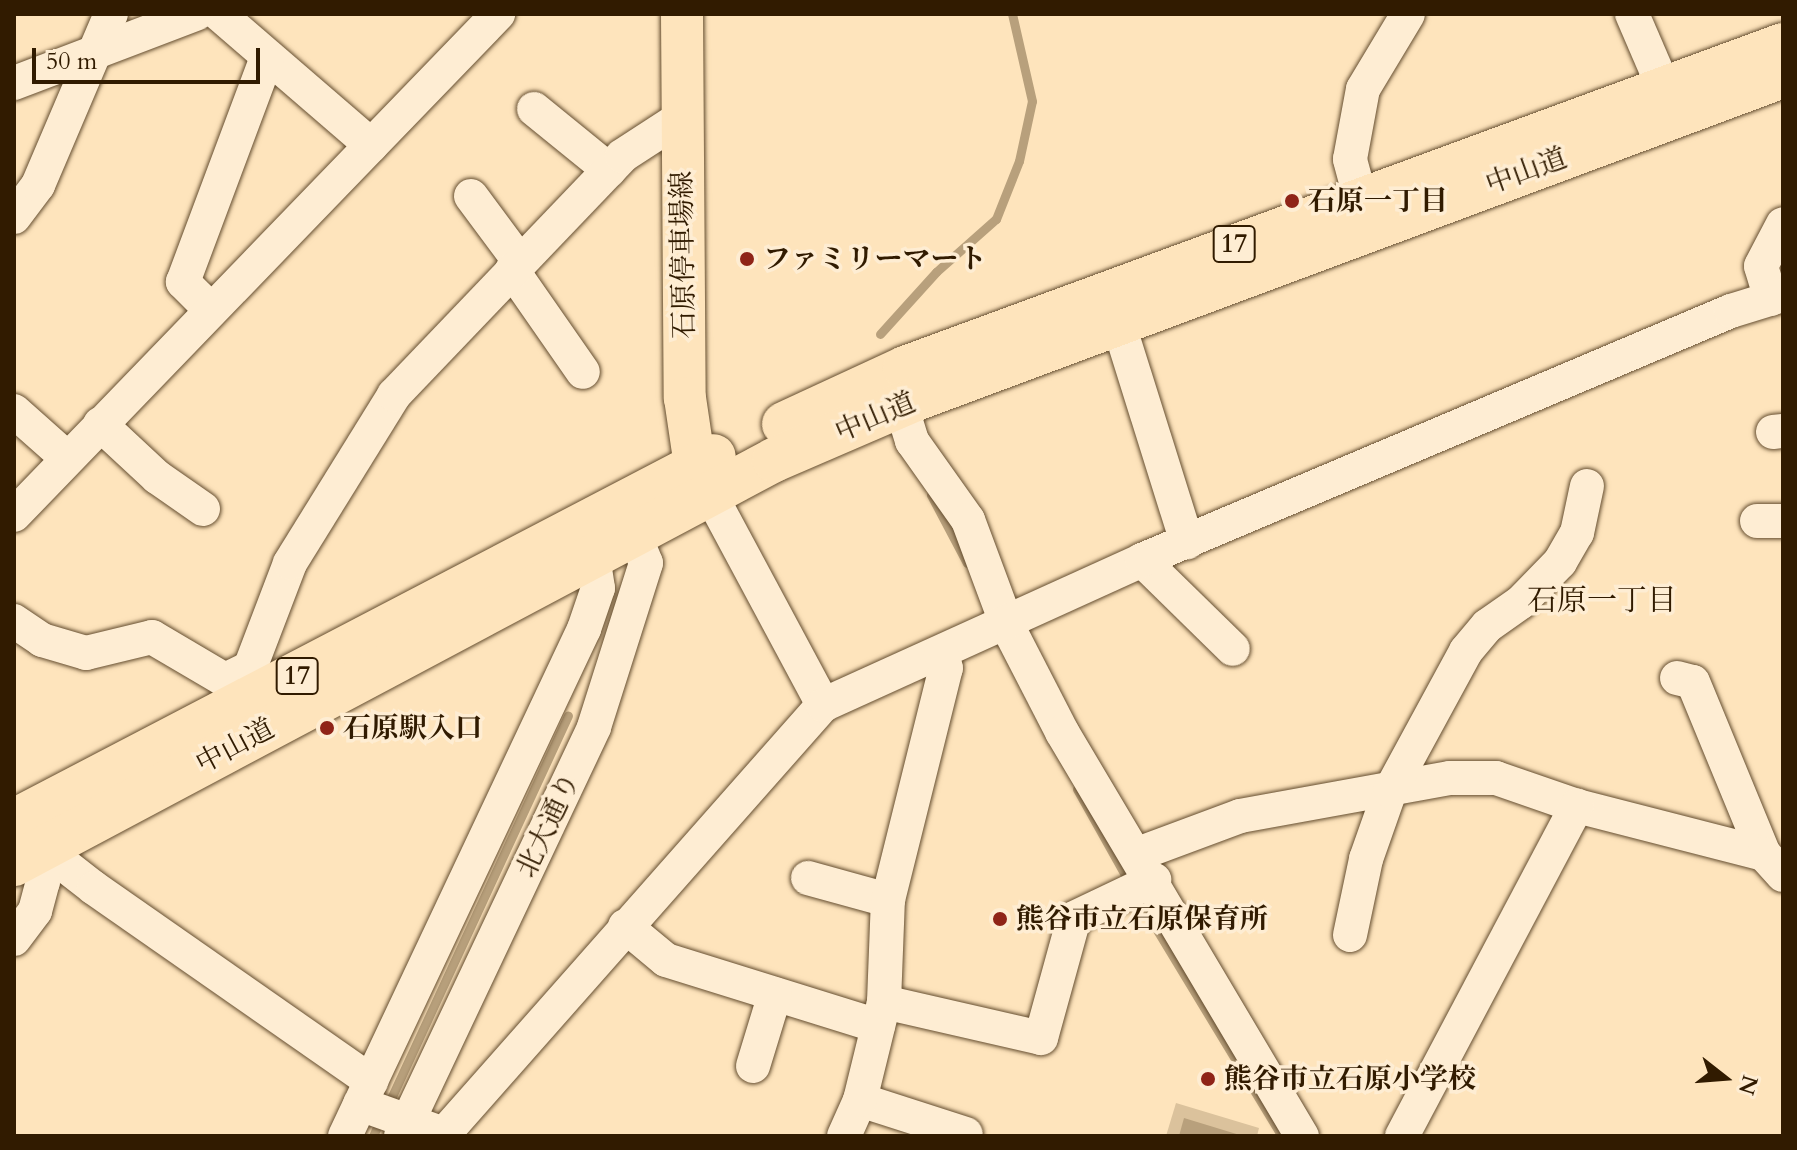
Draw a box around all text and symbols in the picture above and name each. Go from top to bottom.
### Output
scale bar [36,32,264,82]
text: 50 m [46,45,97,78]
street label: 中山道 [1481,141,1571,201]
street label: 石原停車場線 [665,171,701,339]
place label: 石原一丁目 [1308,184,1448,218]
marker: 石原一丁目 [1283,192,1301,210]
road number: 17 [1212,222,1256,266]
place label: ファミリーマート [763,242,987,276]
marker: ファミリーマート [738,250,756,268]
street label: 中山道 [830,385,920,449]
district label: 石原一丁目 [1527,583,1677,619]
road number: 17 [275,654,319,698]
street label: 中山道 [190,711,280,781]
place label: 石原駅入口 [343,711,483,745]
marker: 石原駅入口 [318,719,336,737]
street label: 北大通り [509,767,587,883]
place label: 熊谷市立石原保育所 [1016,902,1268,936]
marker: 熊谷市立石原保育所 [991,910,1009,928]
north arrow [1685,1038,1765,1118]
place label: 熊谷市立石原小学校 [1224,1062,1476,1096]
marker: 熊谷市立石原小学校 [1199,1070,1217,1088]
text: N [1731,1072,1765,1099]

